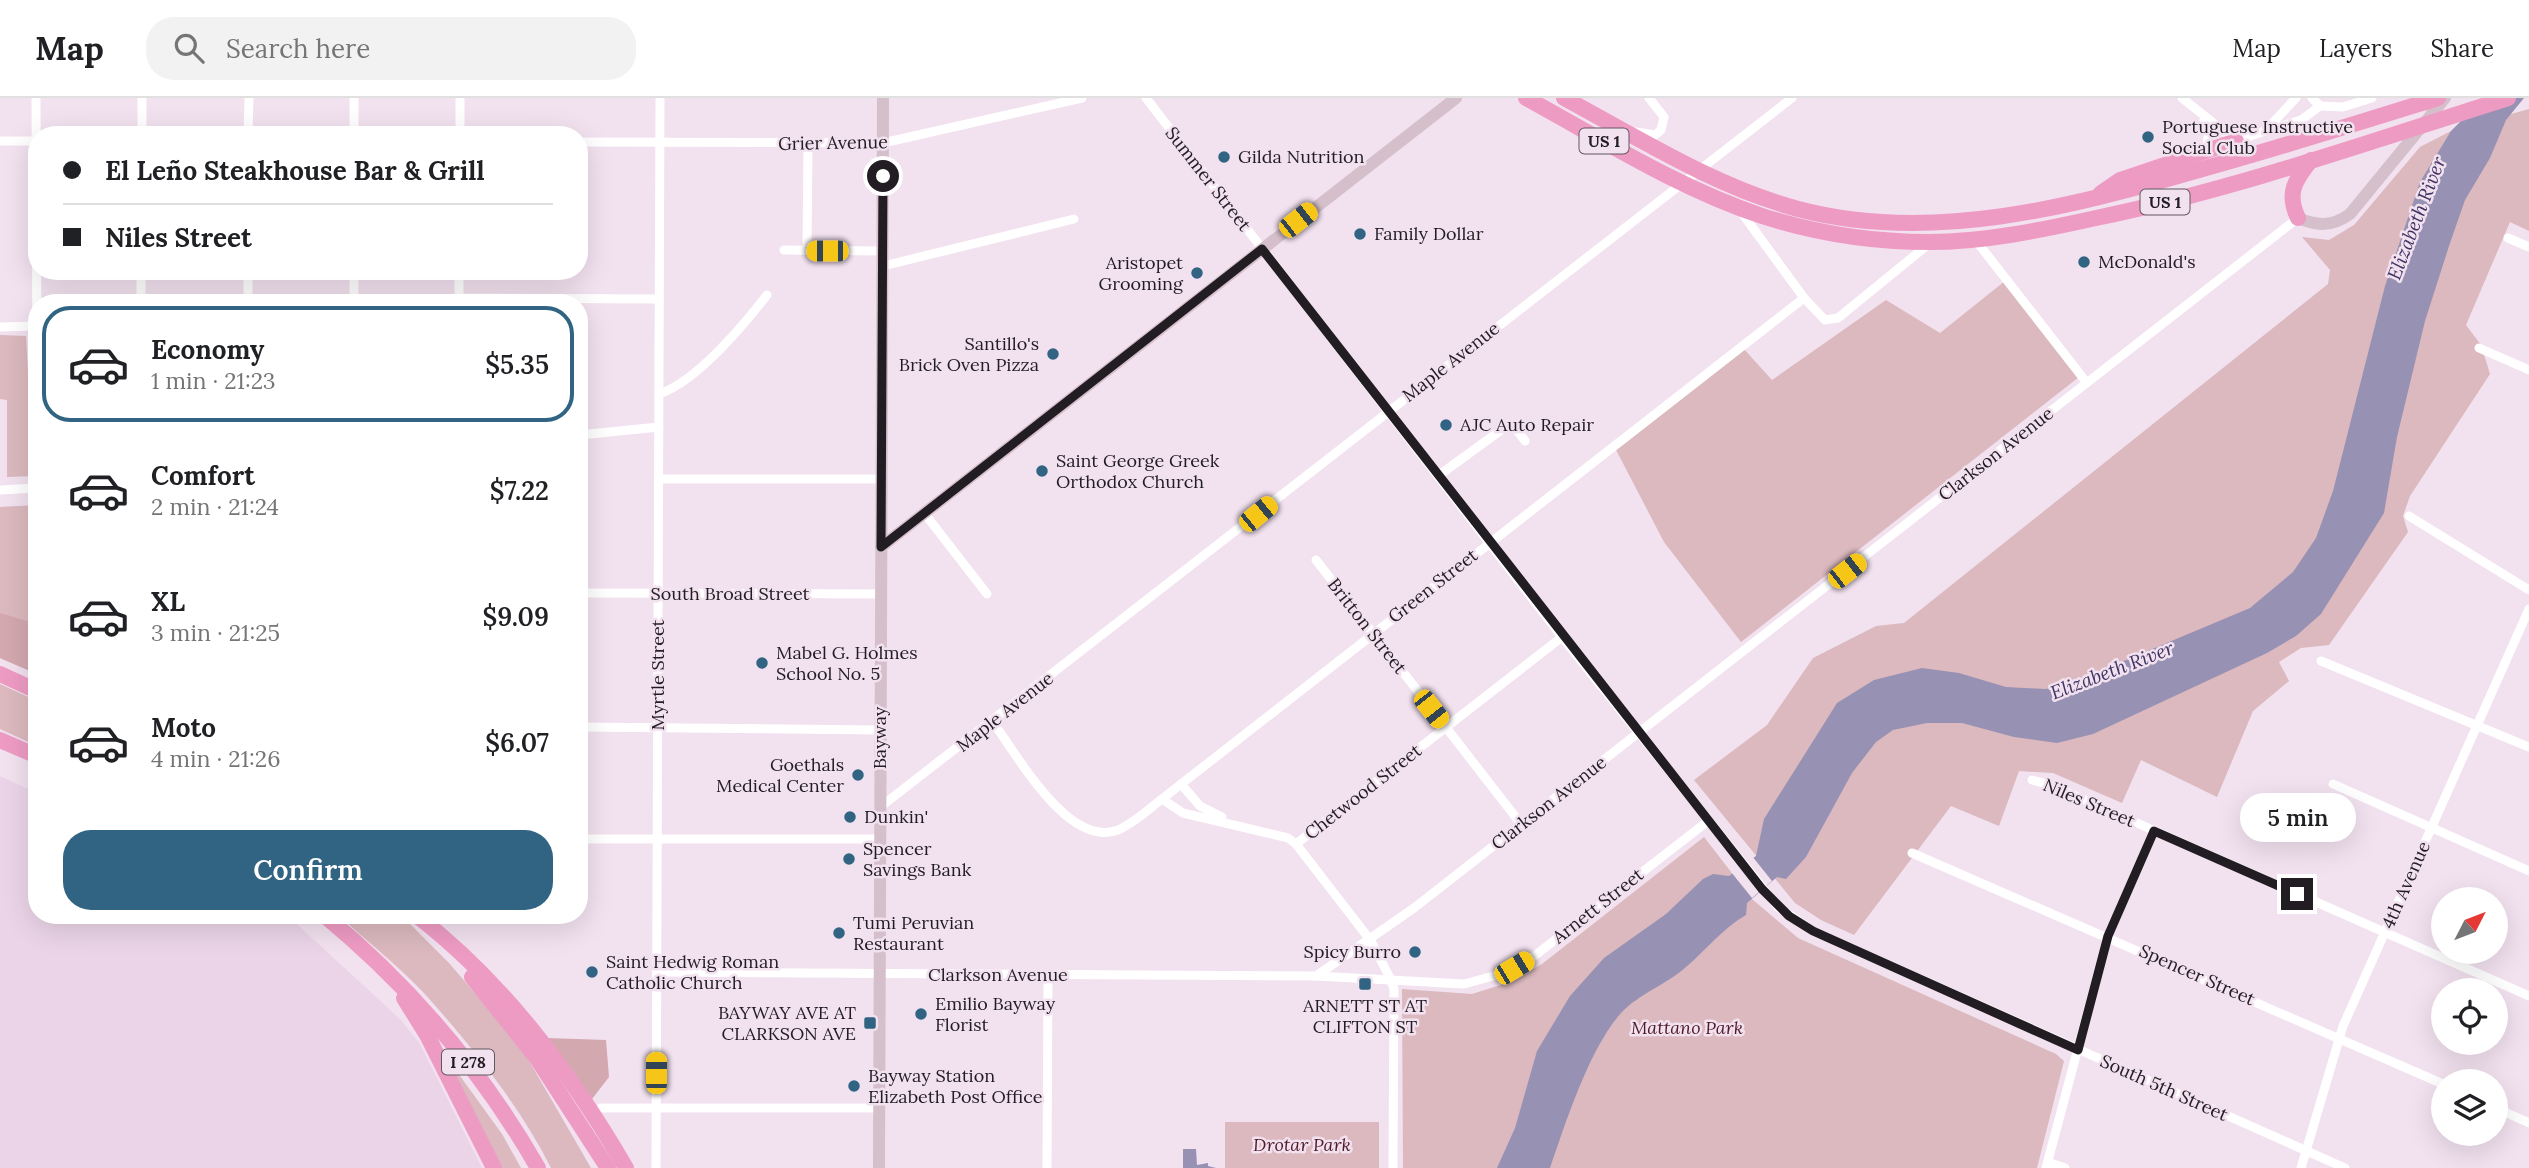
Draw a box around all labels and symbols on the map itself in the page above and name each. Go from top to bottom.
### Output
place label: Portuguese Instructive Social Club [2162,115,2353,159]
street label: Summer Street [1160,122,1256,236]
road number: US 1 [1580,129,1628,154]
marker: Portuguese Instructive Social Club [2140,129,2156,145]
street label: Grier Avenue [778,130,888,155]
place label: Gilda Nutrition [1238,145,1365,168]
marker: Gilda Nutrition [1216,149,1232,165]
water label: Elizabeth River [2382,153,2451,283]
route start [867,160,899,192]
road number: US 1 [2140,190,2190,214]
car [1275,199,1322,241]
place label: Family Dollar [1374,222,1484,245]
marker: Family Dollar [1352,226,1368,242]
car [807,241,849,262]
place label: McDonald's [2098,250,2196,273]
place label: Aristopet Grooming [1099,251,1184,295]
marker: McDonald's [2076,254,2092,270]
marker: Aristopet Grooming [1189,265,1205,281]
street label: Maple Avenue [1397,316,1504,407]
place label: Santillo's Brick Oven Pizza [899,332,1039,376]
marker: Santillo's Brick Oven Pizza [1045,346,1061,362]
street label: Clarkson Avenue [1934,401,2058,506]
place label: AJC Auto Repair [1459,413,1594,436]
marker: AJC Auto Repair [1438,417,1454,433]
place label: Saint George Greek Orthodox Church [1056,449,1220,493]
marker: Saint George Greek Orthodox Church [1034,463,1050,479]
car [1236,493,1281,535]
street label: Green Street [1383,543,1482,628]
car [1824,550,1871,592]
street label: Britton Street [1323,573,1412,678]
street label: South Broad Street [650,582,810,605]
street label: Myrtle Street [646,619,669,731]
water label: Elizabeth River [2047,635,2177,704]
place label: Mabel G. Holmes School No. 5 [776,641,918,685]
marker: Mabel G. Holmes School No. 5 [754,655,770,671]
street label: Maple Avenue [951,666,1058,757]
car [1410,686,1453,732]
street label: Bayway [868,706,891,769]
street label: Chetwood Street [1300,739,1426,844]
street label: Clarkson Avenue [1487,750,1611,855]
place label: Goethals Medical Center [716,753,844,797]
marker: Goethals Medical Center [850,767,866,783]
street label: Niles Street [2040,773,2139,832]
callout: 5 min [2239,792,2355,842]
place label: Dunkin' [864,805,928,828]
marker: Dunkin' [842,809,858,825]
place label: Spencer Savings Bank [863,837,972,881]
street label: 4th Avenue [2376,837,2435,932]
marker: Spencer Savings Bank [841,851,857,867]
street label: Arnett Street [1547,863,1648,949]
route end [2281,878,2313,910]
north arrow [2431,887,2508,964]
place label: Tumi Peruvian Restaurant [853,911,974,955]
marker: Tumi Peruvian Restaurant [831,925,847,941]
street label: Spencer Street [2136,939,2259,1010]
place label: Spicy Burro [1304,940,1401,963]
marker: Spicy Burro [1407,944,1423,960]
car [1491,948,1538,988]
place label: Saint Hedwig Roman Catholic Church [606,950,779,994]
street label: Clarkson Avenue [928,963,1068,986]
marker: Saint Hedwig Roman Catholic Church [584,964,600,980]
marker: ARNETT ST AT CLIFTON ST [1357,976,1373,992]
place label: Emilio Bayway Florist [935,992,1056,1036]
place label: ARNETT ST AT CLIFTON ST [1302,994,1428,1038]
place label: BAYWAY AVE AT CLARKSON AVE [718,1001,856,1045]
marker: Emilio Bayway Florist [913,1006,929,1022]
marker: BAYWAY AVE AT CLARKSON AVE [862,1015,878,1031]
park label: Mattano Park [1631,1016,1743,1039]
street label: South 5th Street [2097,1049,2232,1126]
road number: I 278 [442,1050,494,1074]
car [646,1052,667,1094]
place label: Bayway Station Elizabeth Post Office [868,1064,1043,1108]
marker: Bayway Station Elizabeth Post Office [846,1078,862,1094]
park label: Drotar Park [1253,1133,1351,1156]

